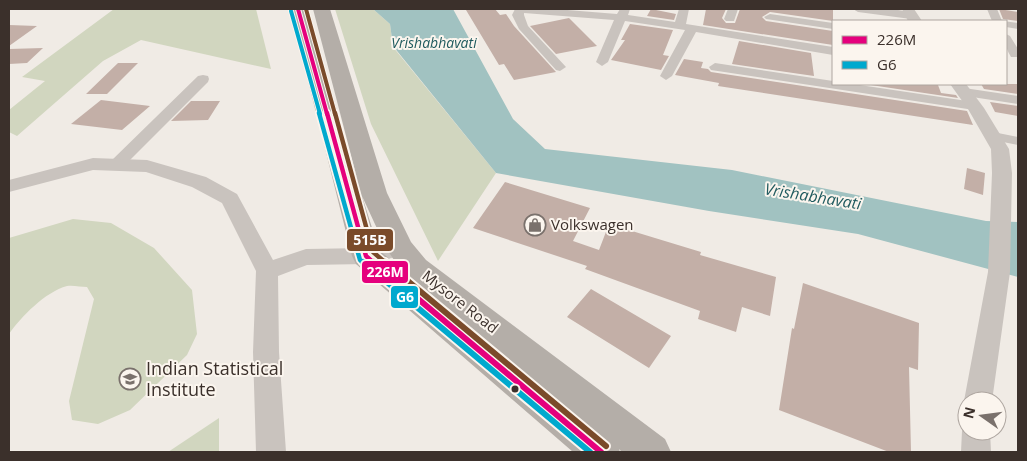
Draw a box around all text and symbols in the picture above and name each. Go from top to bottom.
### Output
legend [832,20,1007,85]
text: 226M [877,29,916,49]
water label: Vrishabhavati [391,33,477,52]
text: G6 [877,54,896,74]
water label: Vrishabhavati [763,178,864,215]
shop icon: Volkswagen [523,213,547,237]
place label: Volkswagen [551,214,634,234]
line badge: 515B [346,228,394,252]
text: 515B [353,230,387,249]
line badge: 226M [361,260,409,284]
text: 226M [366,262,404,281]
street label: Mysore Road [418,265,503,337]
line badge: G6 [390,285,419,309]
text: G6 [396,287,414,306]
place label: Indian Statistical Institute [146,356,283,401]
school or university icon: Indian Statistical Institute [118,367,142,391]
unlabelled marker [510,384,520,394]
north arrow [957,391,1007,441]
text: N [958,405,979,421]

